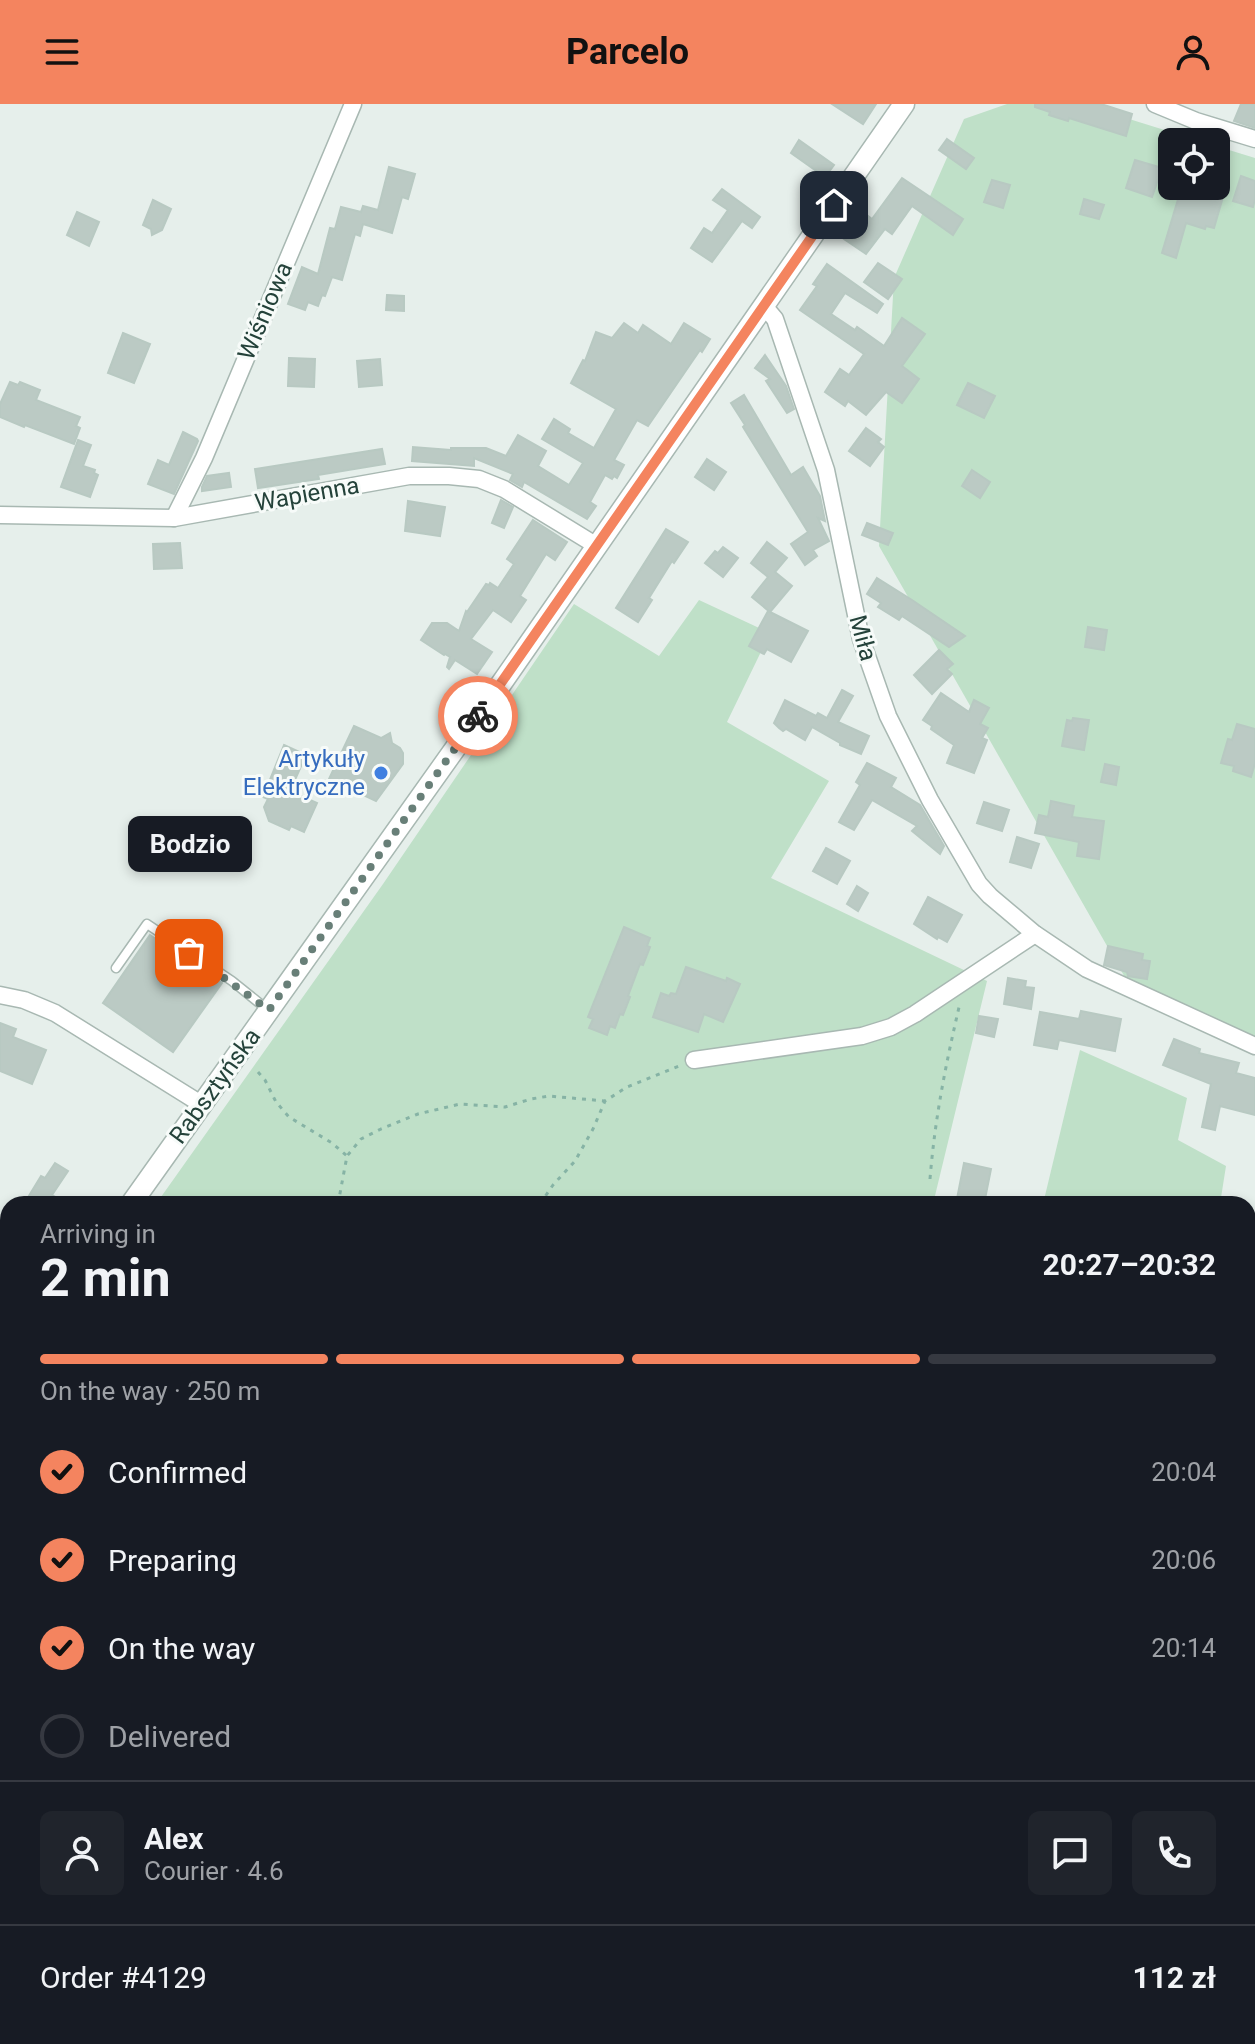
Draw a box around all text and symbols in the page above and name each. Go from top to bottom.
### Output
icon: menu [40,30,84,74]
icon: person [1171,30,1215,74]
text: Parcelo [566,31,689,73]
map controls [1158,128,1230,200]
button: locate [1158,128,1230,200]
pin [800,171,868,239]
icon: home [812,183,856,227]
street label: Wiśniowa [232,258,298,364]
street label: Wapienna [253,471,361,517]
street label: Miła [843,612,883,664]
courier [438,676,518,756]
icon: bike [456,694,500,738]
place label: Artykuły Elektryczne [243,745,366,801]
marker: Artykuły Elektryczne [372,764,390,782]
callout: Bodzio [127,817,251,873]
text: Bodzio [150,829,230,859]
pin [155,919,223,987]
icon: bag [167,931,211,975]
street label: Rabsztyńska [164,1023,266,1149]
text: Arriving in [40,1219,156,1249]
text: 20:27–20:32 [1042,1247,1216,1282]
text: 2 min [40,1248,171,1309]
text: On the way · 250 m [40,1376,260,1406]
icon: check [40,1450,84,1494]
text: Confirmed [108,1455,247,1490]
text: 20:04 [1151,1457,1216,1487]
icon: check [40,1538,84,1582]
text: Preparing [108,1543,237,1578]
text: 20:06 [1151,1545,1216,1575]
icon: check [40,1626,84,1670]
text: On the way [108,1631,255,1666]
text: 20:14 [1151,1633,1216,1663]
text: Delivered [108,1719,231,1754]
button: person [40,1811,124,1895]
button: chat [1028,1811,1112,1895]
button: phone [1132,1811,1216,1895]
text: Alex [144,1821,204,1856]
text: Courier · 4.6 [144,1856,284,1886]
text: Order #4129 [40,1960,207,1995]
text: 112 zł [1132,1960,1216,1995]

